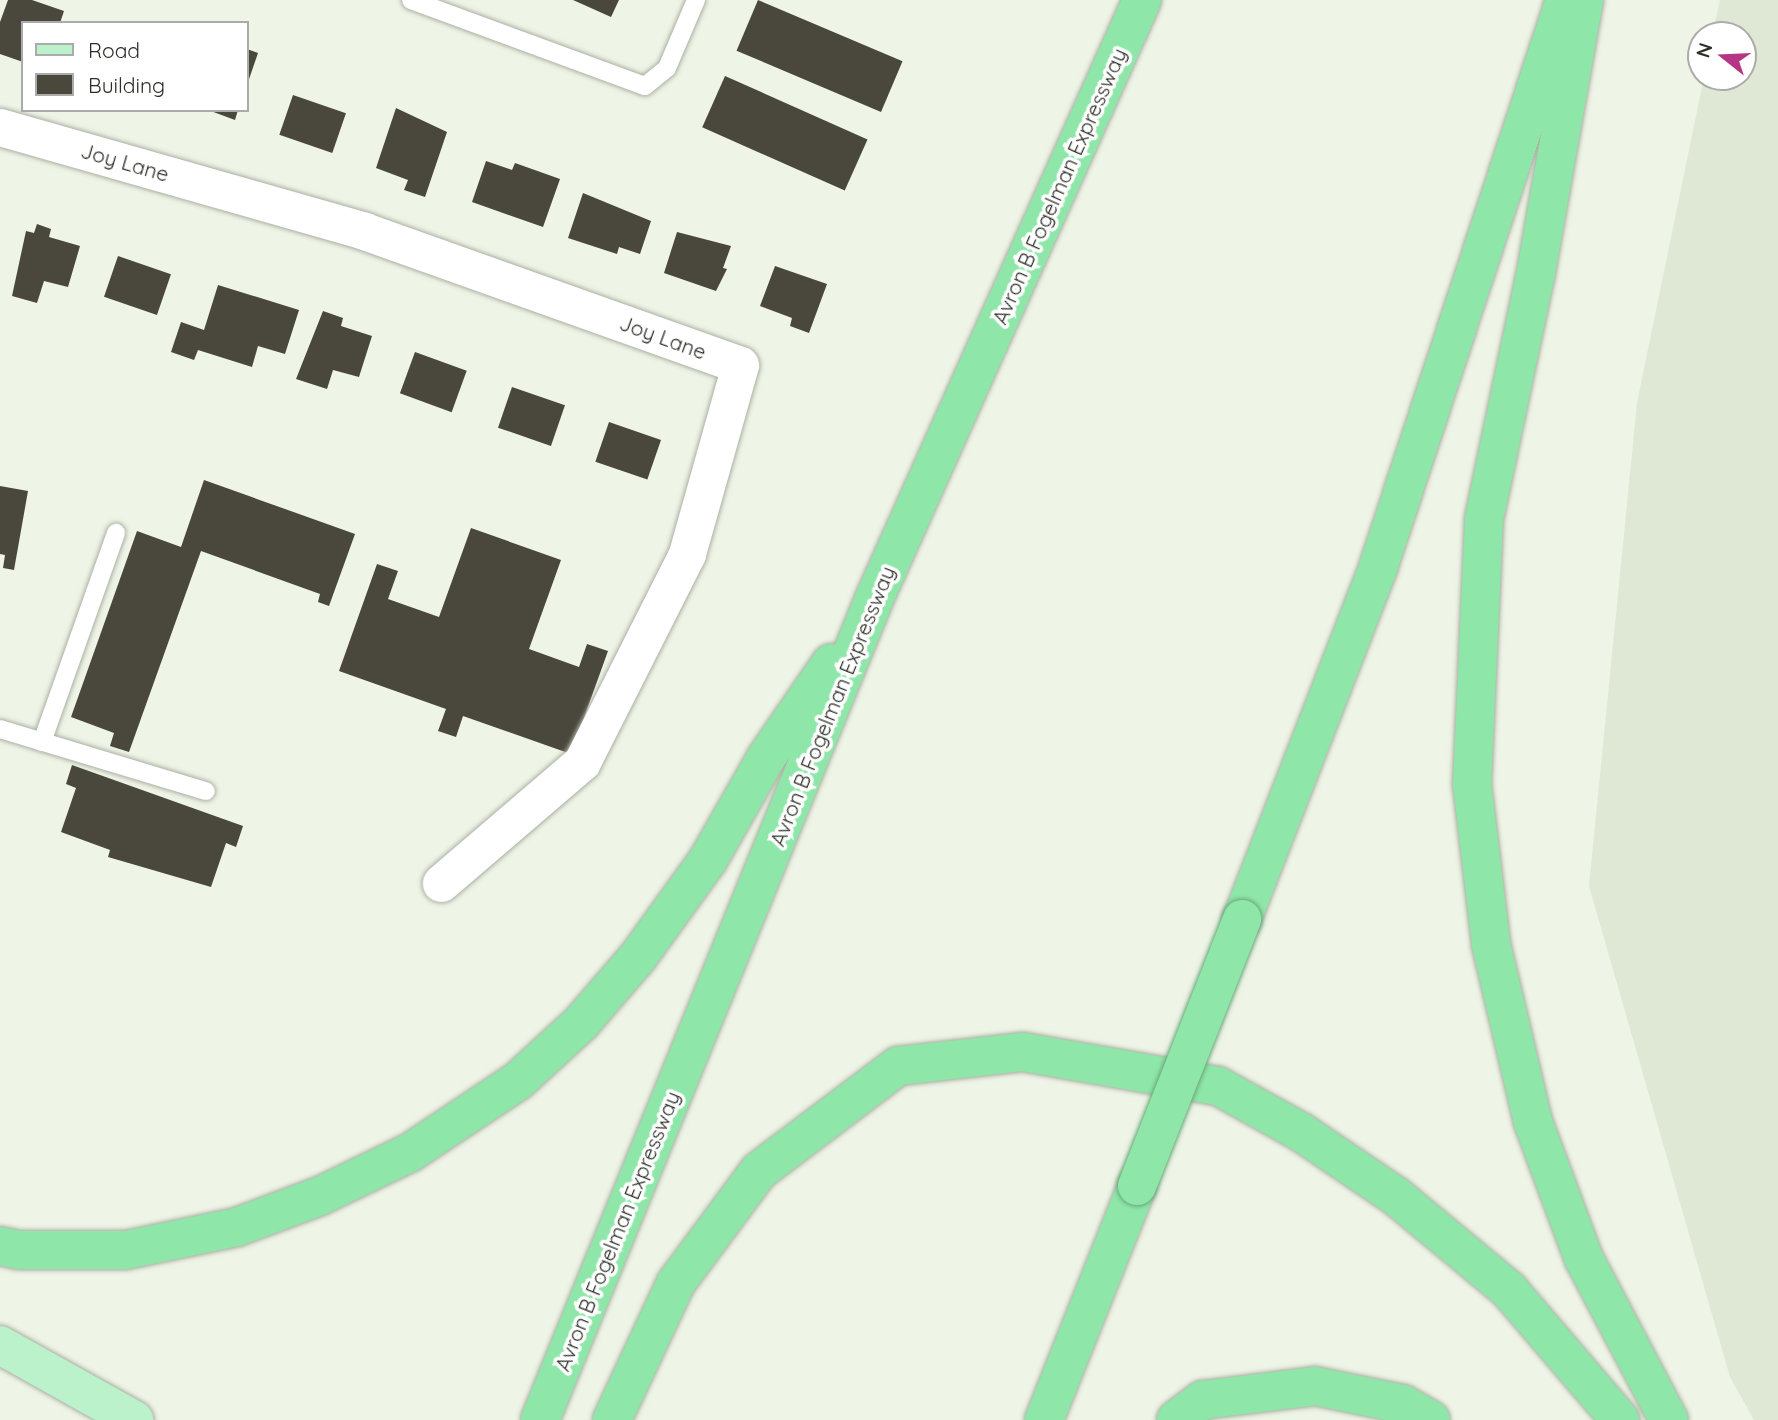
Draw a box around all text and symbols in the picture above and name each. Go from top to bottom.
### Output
legend [21,21,248,112]
north arrow [1687,21,1757,91]
text: Road [88,37,140,63]
text: N [1690,40,1718,60]
street label: Avron B Fogelman Expressway [987,44,1131,328]
text: Building [88,72,165,98]
street label: Joy Lane [78,137,172,187]
street label: Joy Lane [616,310,710,364]
street label: Avron B Fogelman Expressway [764,562,900,850]
street label: Avron B Fogelman Expressway [549,1087,685,1375]

